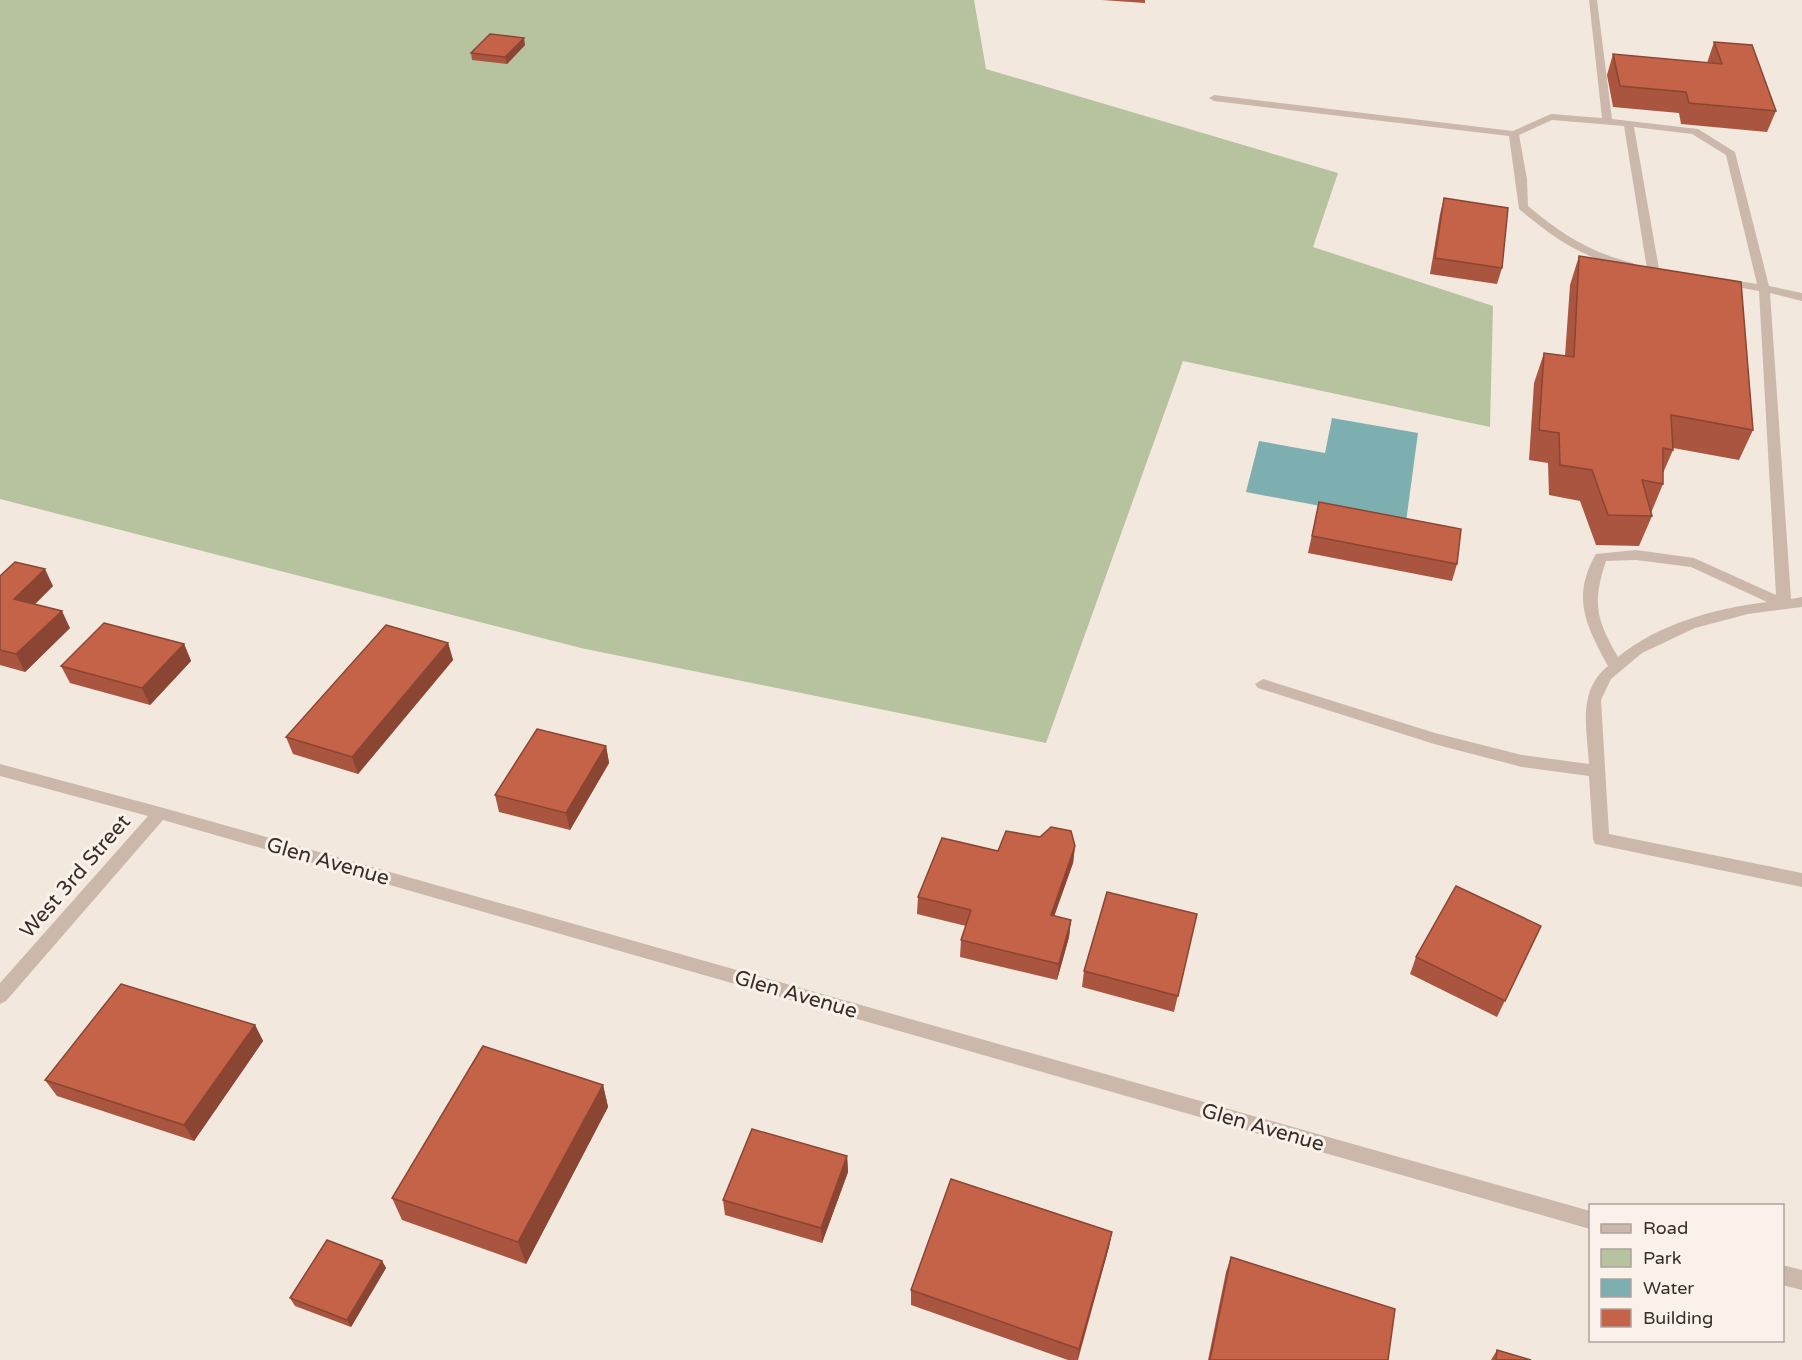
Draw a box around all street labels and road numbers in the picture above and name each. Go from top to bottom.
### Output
street label: West 3rd Street [15,810,136,943]
street label: Glen Avenue [264,832,392,891]
street label: Glen Avenue [732,965,860,1024]
street label: Glen Avenue [1199,1098,1327,1157]

